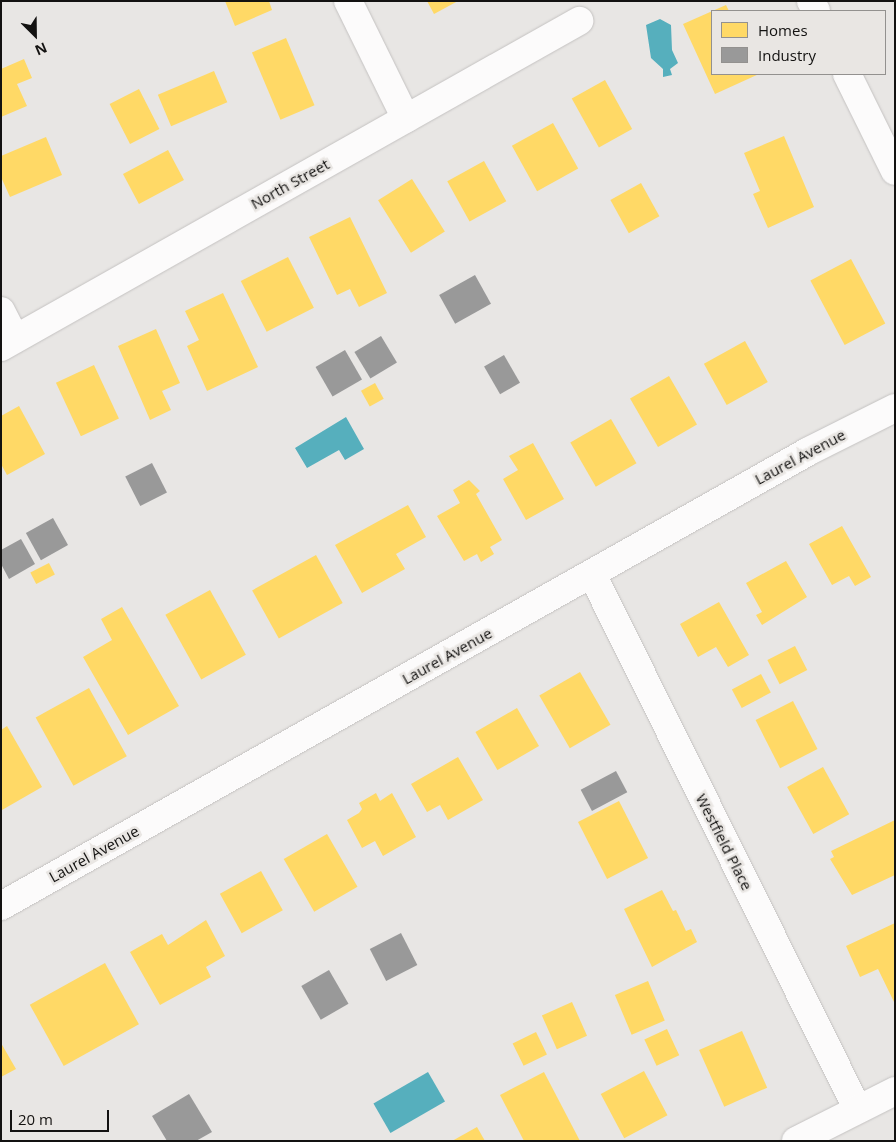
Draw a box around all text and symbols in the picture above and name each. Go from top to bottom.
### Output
north arrow [10,10,60,60]
legend [711,10,886,75]
text: Homes [758,20,808,40]
text: N [32,38,50,60]
text: Industry [758,45,816,65]
street label: North Street [248,155,332,213]
street label: Laurel Avenue [752,426,848,488]
street label: Laurel Avenue [399,624,495,688]
street label: Westfield Place [692,791,756,893]
street label: Laurel Avenue [46,822,142,886]
scale bar [12,1100,111,1132]
text: 20 m [18,1109,53,1129]

